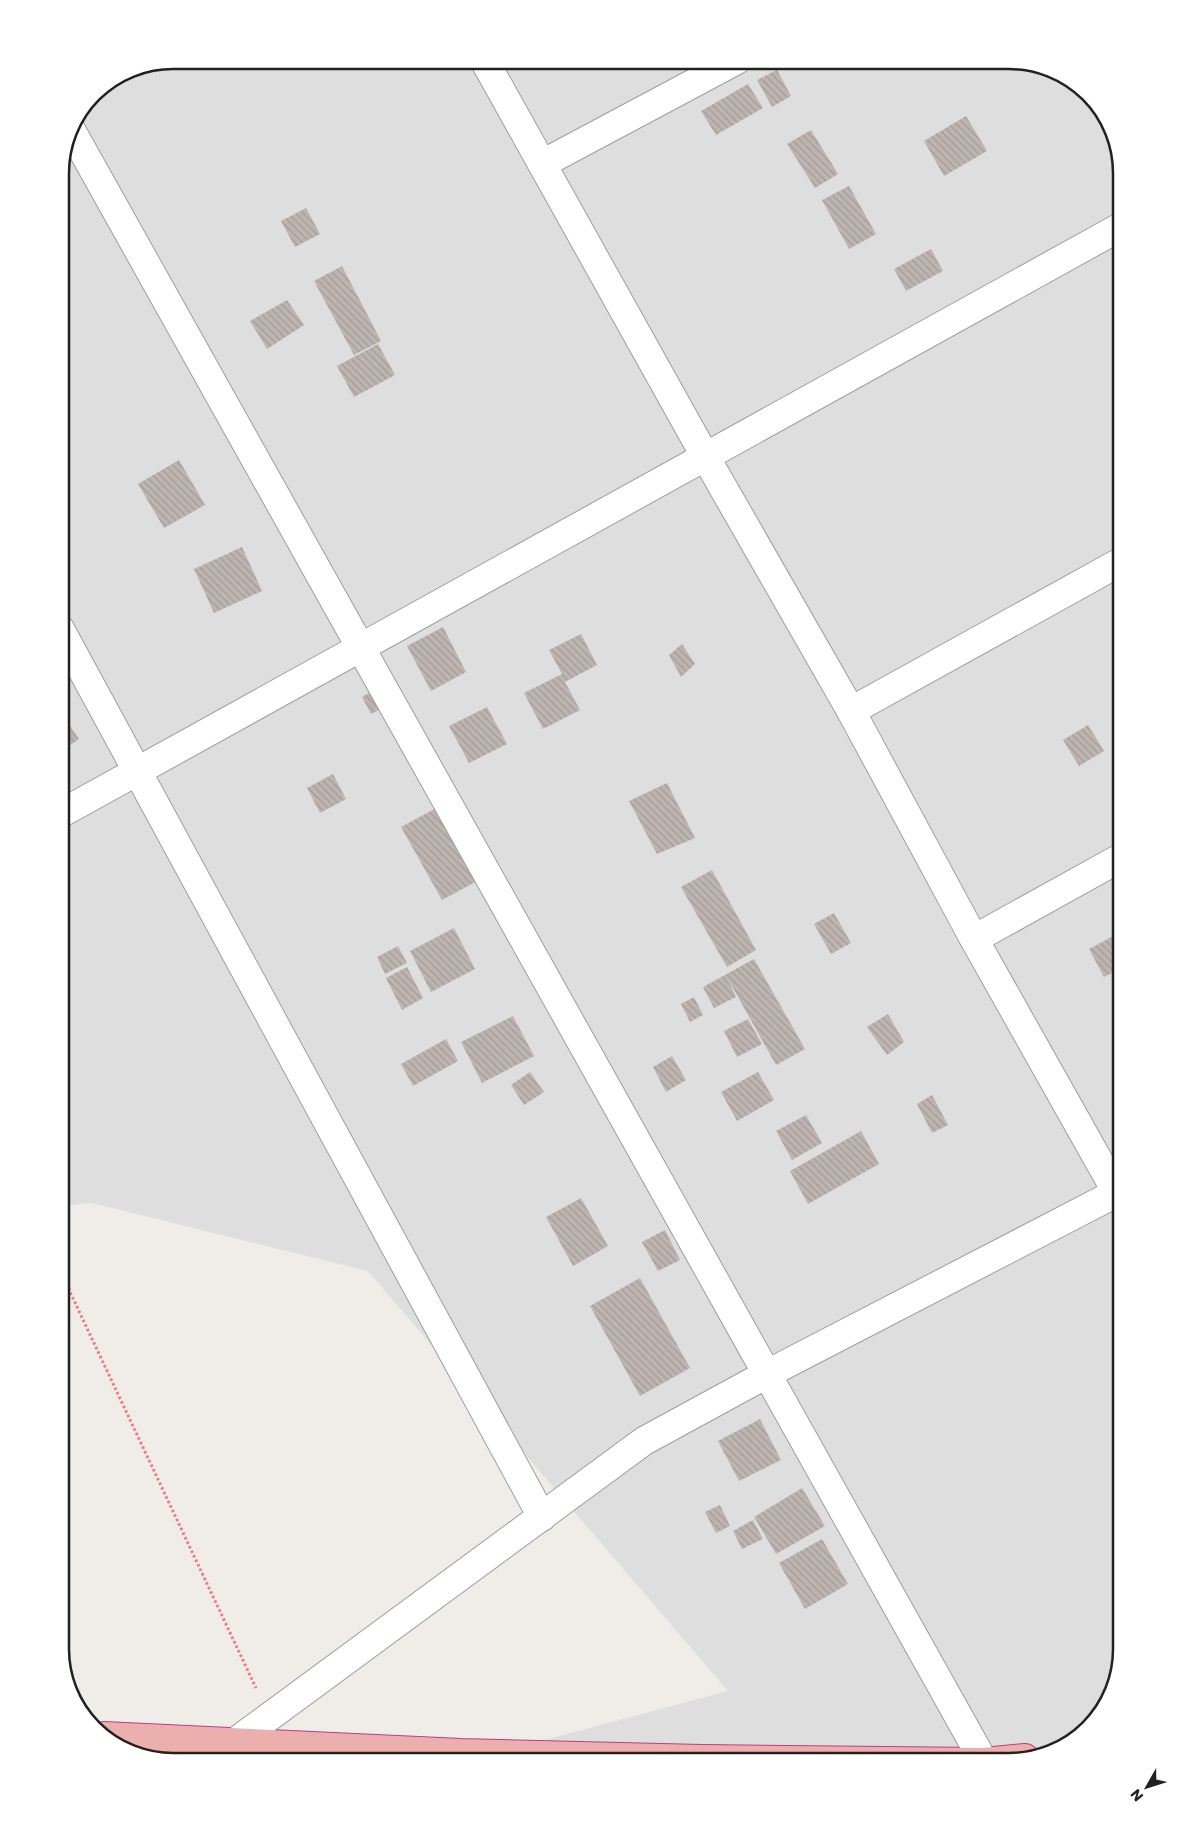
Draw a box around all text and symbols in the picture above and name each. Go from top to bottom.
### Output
north arrow [1122,1762,1172,1812]
text: N [1126,1785,1148,1806]

